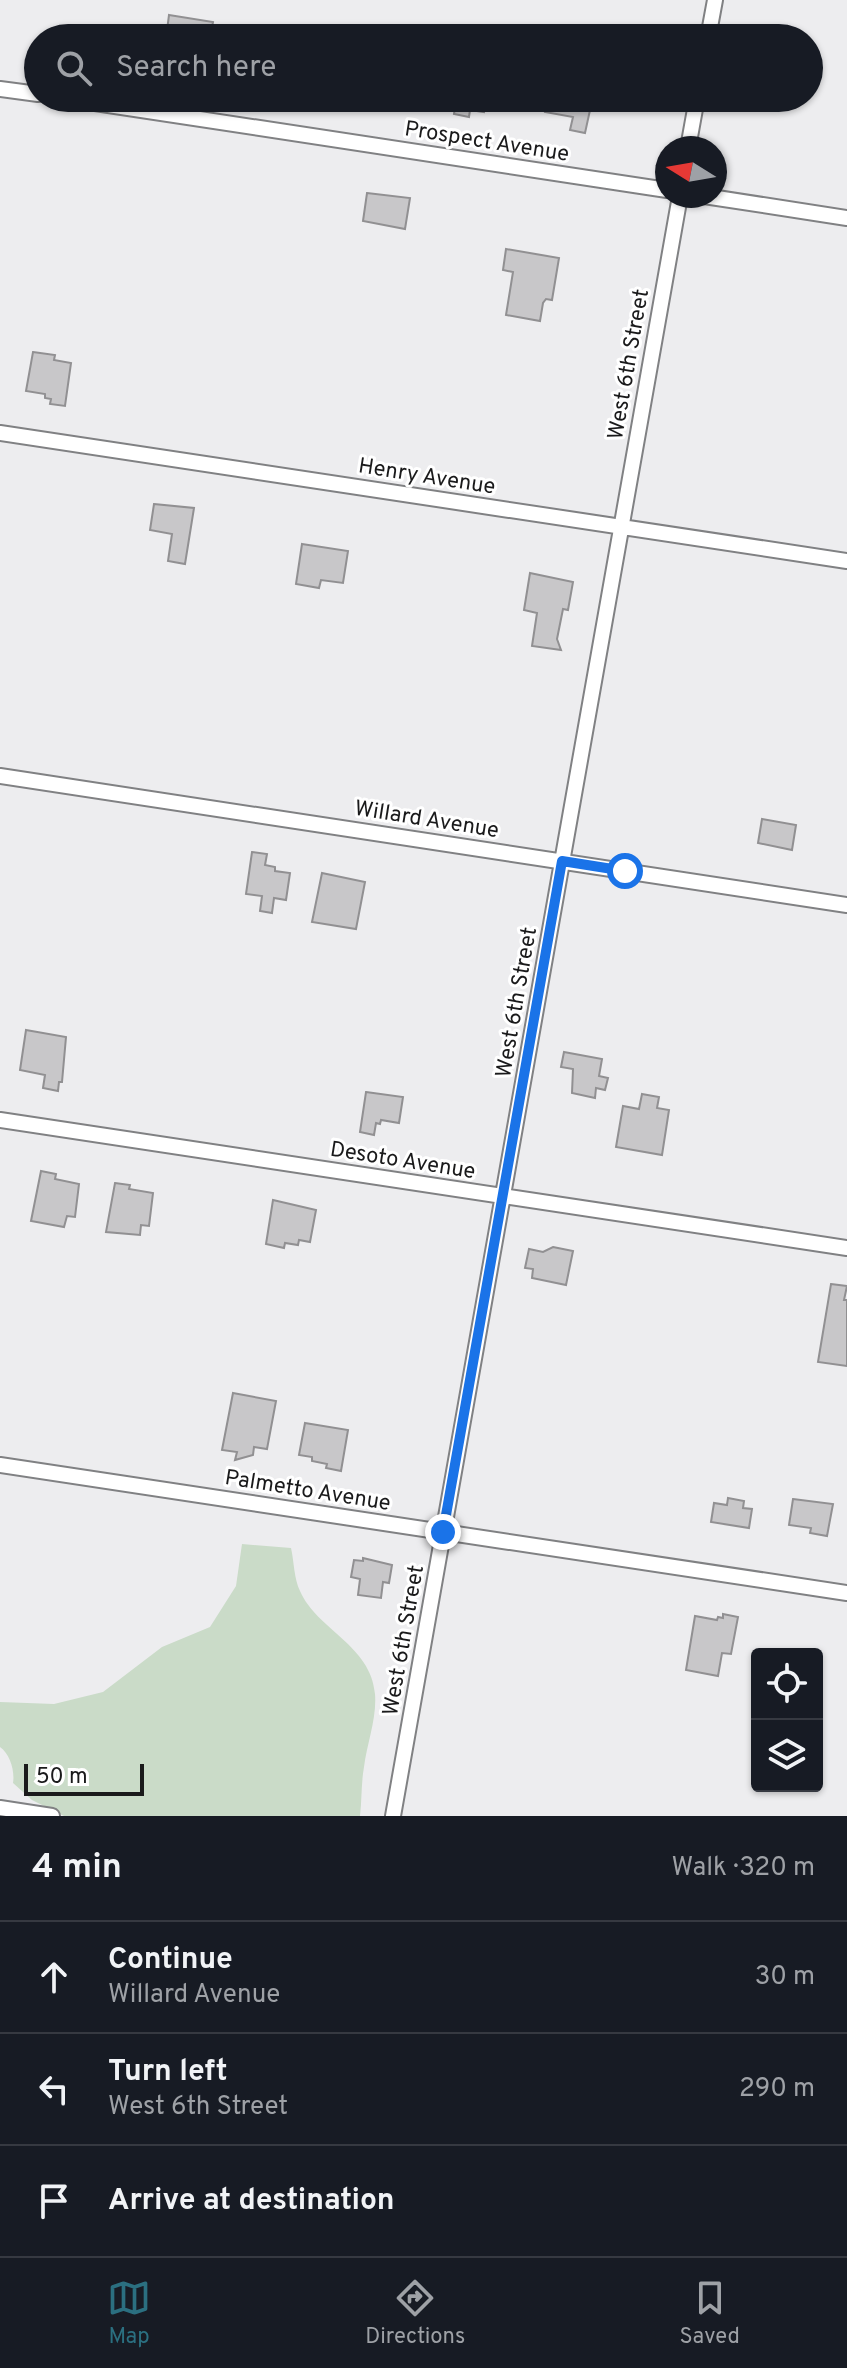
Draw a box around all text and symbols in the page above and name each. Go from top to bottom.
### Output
search box [24,24,823,112]
icon: search [52,46,96,90]
text: Search here [116,50,276,87]
street label: Prospect Avenue [402,116,571,169]
north arrow [655,136,727,208]
street label: West 6th Street [603,287,656,442]
street label: Henry Avenue [356,453,497,502]
street label: Willard Avenue [353,796,501,845]
route start [607,853,643,889]
street label: West 6th Street [491,925,544,1080]
street label: Desoto Avenue [328,1137,477,1186]
street label: Palmetto Avenue [223,1465,392,1518]
route end [425,1514,461,1550]
street label: West 6th Street [378,1563,431,1718]
map controls [751,1648,823,1792]
button: locate [751,1648,823,1720]
button: layers [751,1720,823,1792]
scale bar [24,1760,144,1796]
text: 50 m [36,1764,88,1791]
text: 4 min [32,1847,122,1890]
text: Walk · 320 m [671,1852,815,1885]
text: Continue [108,1942,233,1979]
icon: ahead [32,1955,76,1999]
text: 30 m [755,1961,815,1994]
text: Willard Avenue [108,1979,280,2012]
text: Turn left [108,2054,228,2091]
icon: left [32,2067,76,2111]
text: 290 m [739,2073,815,2106]
text: West 6th Street [108,2091,288,2124]
icon: arrive [32,2179,76,2223]
text: Arrive at destination [108,2183,394,2220]
tab: Map [107,2276,151,2351]
tab: Directions [365,2276,465,2351]
tab: Saved [679,2276,740,2351]

